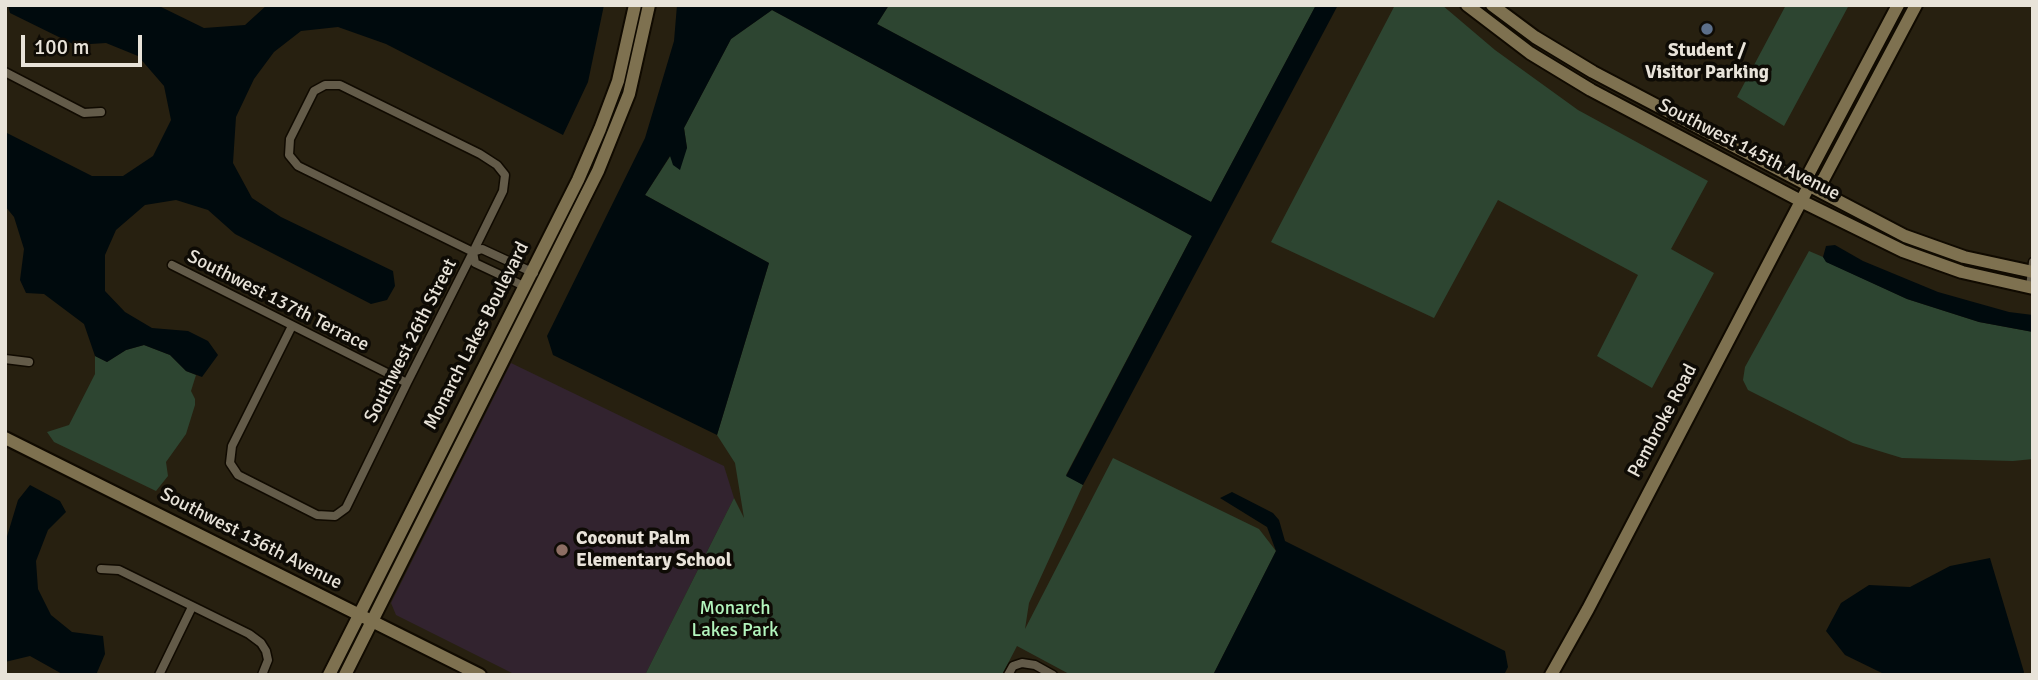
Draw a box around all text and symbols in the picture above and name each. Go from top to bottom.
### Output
scale bar [24,21,145,65]
marker: Student / Visitor Parking [1699,21,1715,37]
text: 100 m [34,34,89,60]
place label: Student / Visitor Parking [1645,40,1769,84]
street label: Southwest 145th Avenue [1654,94,1844,206]
street label: Monarch Lakes Boulevard [420,238,534,434]
street label: Southwest 137th Terrace [183,245,373,357]
street label: Southwest 26th Street [360,255,462,427]
street label: Pembroke Road [1624,360,1702,482]
street label: Southwest 136th Avenue [156,483,346,595]
place label: Coconut Palm Elementary School [576,528,732,572]
marker: Coconut Palm Elementary School [554,542,570,558]
park label: Monarch Lakes Park [691,598,779,642]

